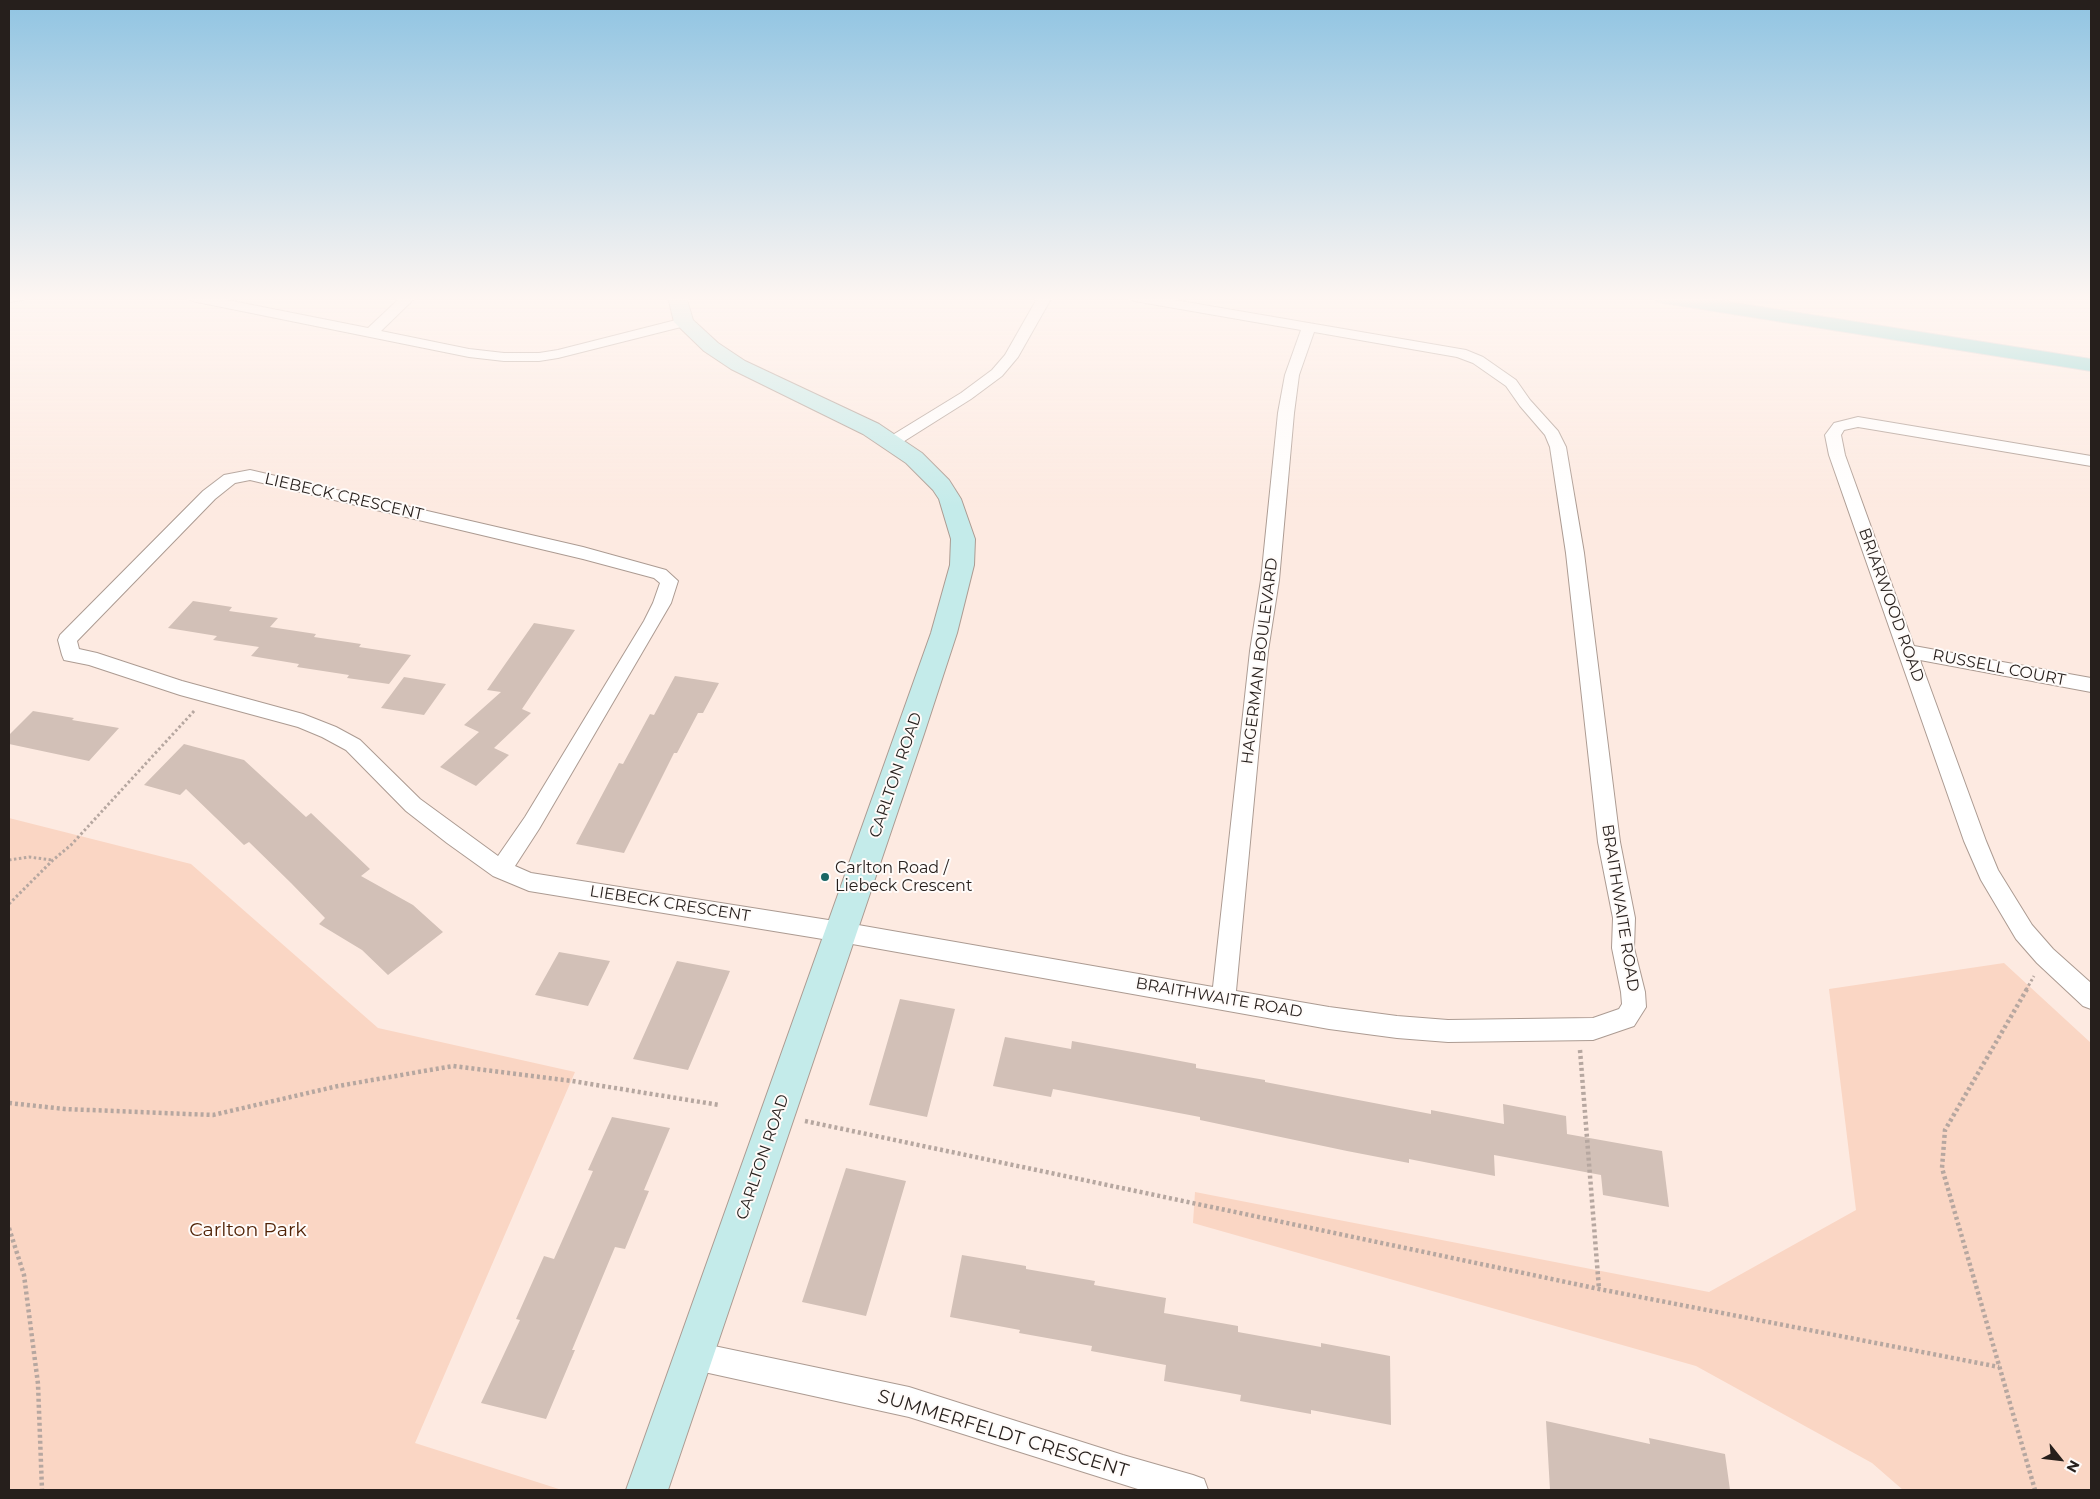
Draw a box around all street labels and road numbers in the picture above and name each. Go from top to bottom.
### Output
street label: LIEBECK CRESCENT [263,469,425,525]
street label: BRIARWOOD ROAD [1854,525,1928,685]
street label: HAGERMAN BOULEVARD [1238,557,1282,765]
street label: RUSSELL COURT [1931,646,2067,690]
street label: CARLTON ROAD [866,710,926,840]
street label: BRAITHWAITE ROAD [1597,823,1643,993]
street label: LIEBECK CRESCENT [588,882,752,926]
street label: BRAITHWAITE ROAD [1134,974,1304,1022]
street label: CARLTON ROAD [733,1092,793,1222]
street label: SUMMERFELDT CRESCENT [875,1385,1131,1483]

